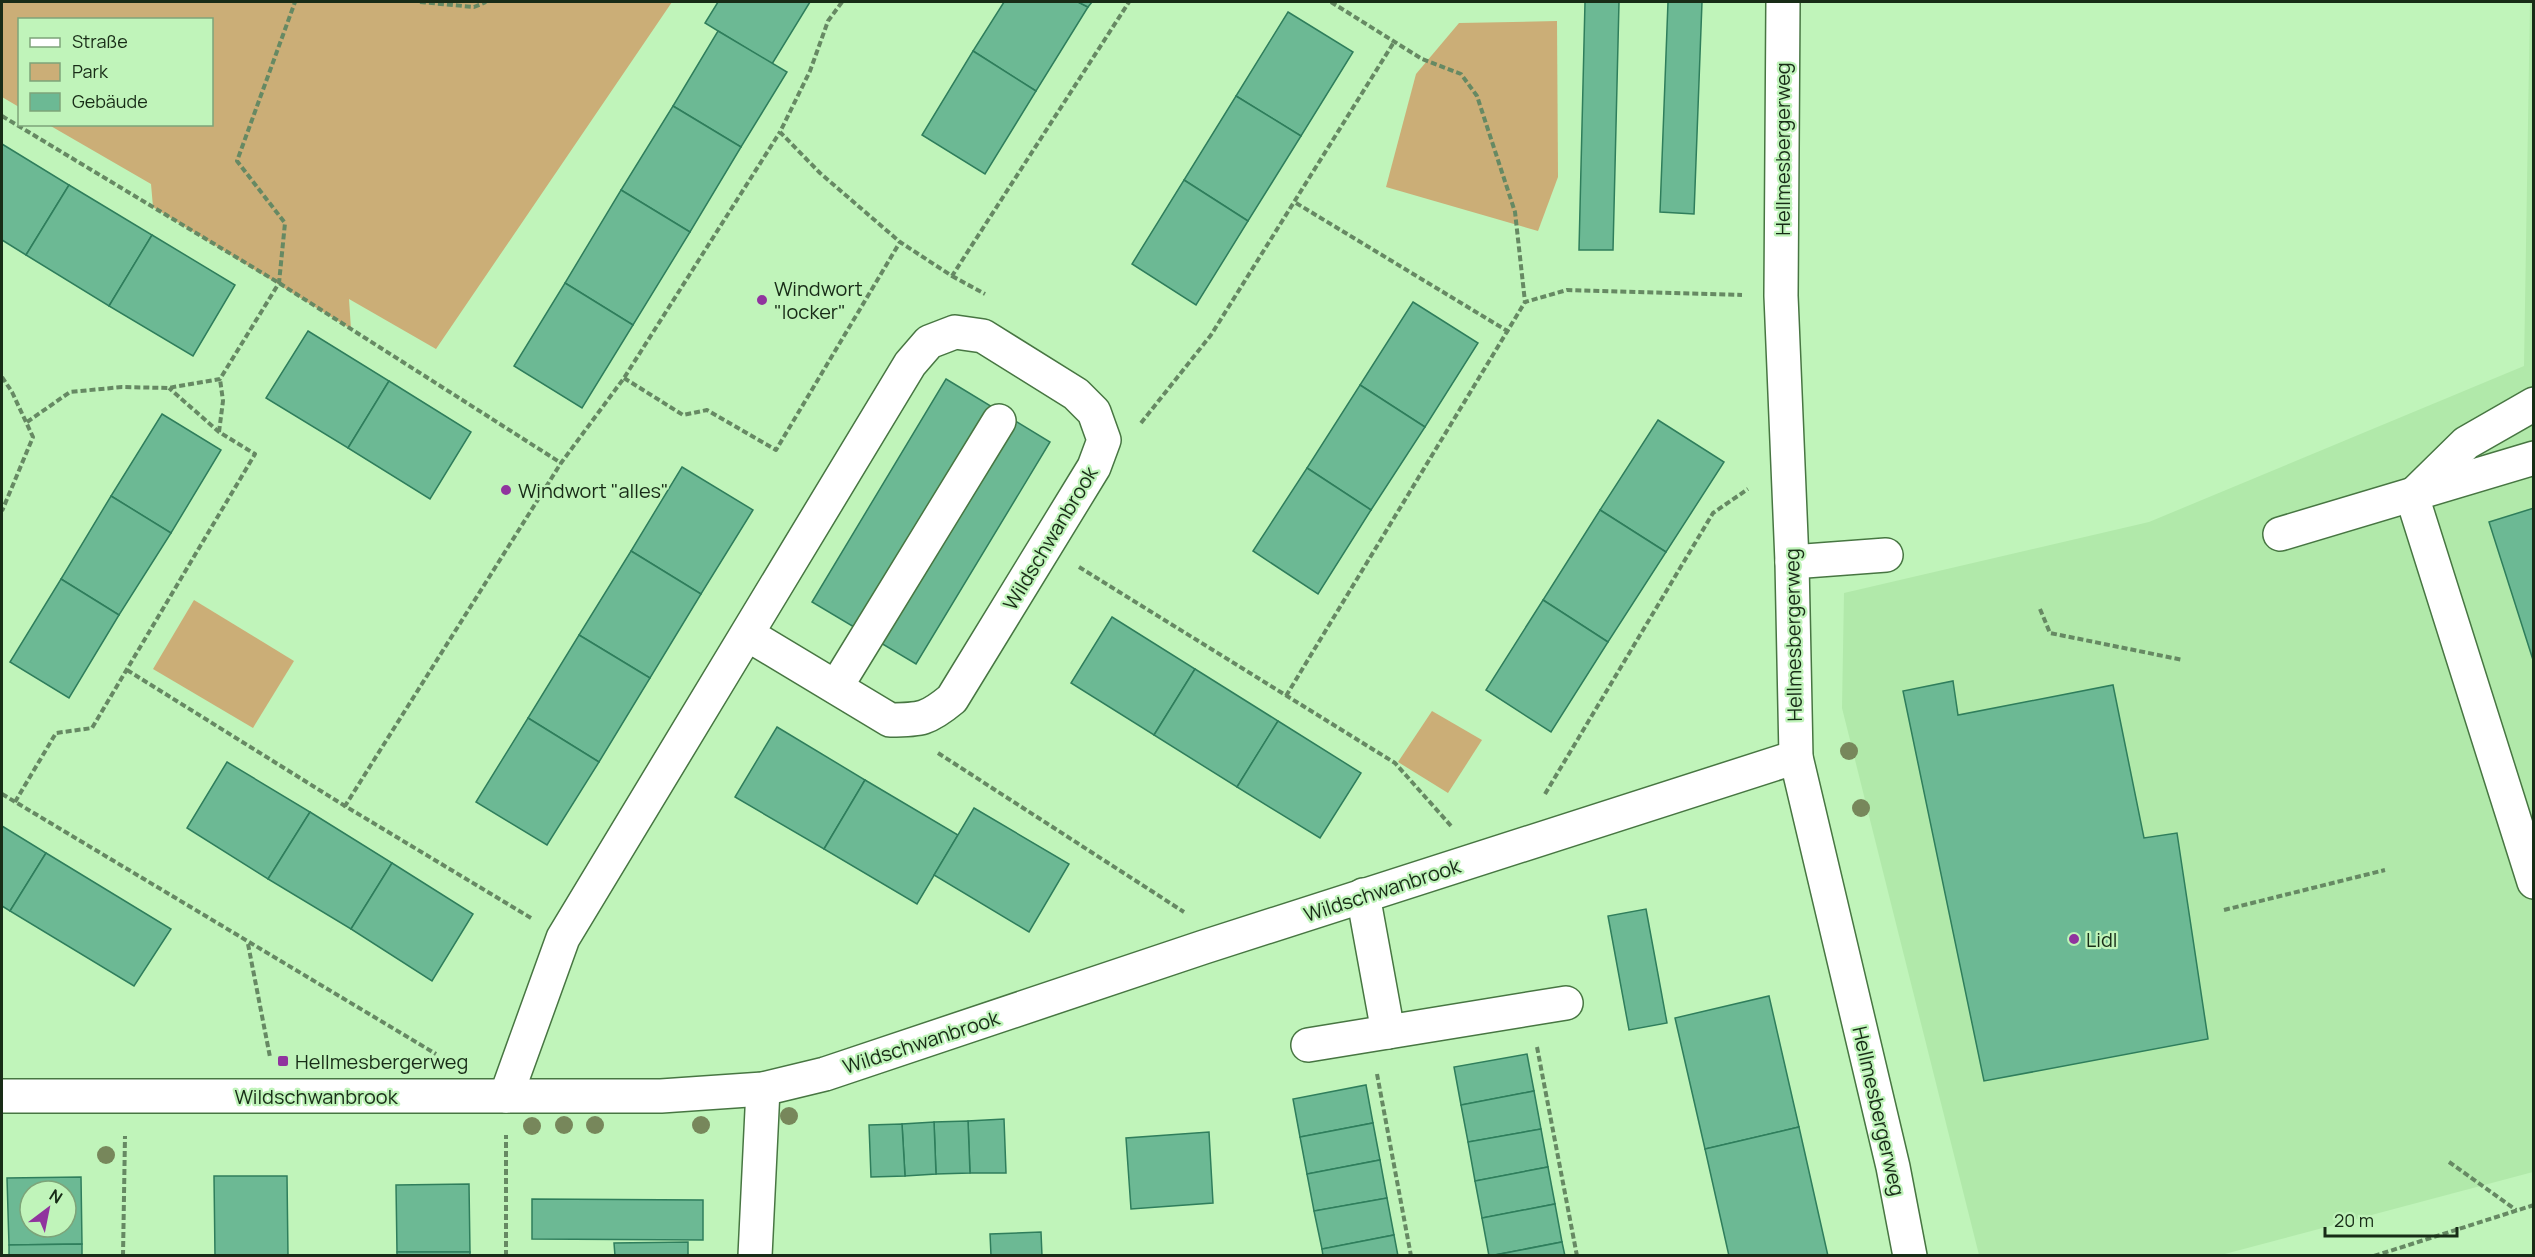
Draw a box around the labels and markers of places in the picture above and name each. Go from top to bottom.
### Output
place label: Windwort "locker" [774,275,863,325]
marker: Windwort "locker" [755,293,769,307]
place label: Windwort "alles" [518,477,669,504]
marker: Windwort "alles" [499,483,513,497]
place label: Lidl [2086,926,2117,953]
marker: Lidl [2067,932,2081,946]
place label: Hellmesbergerweg [295,1048,468,1075]
marker: Hellmesbergerweg [276,1054,290,1068]

